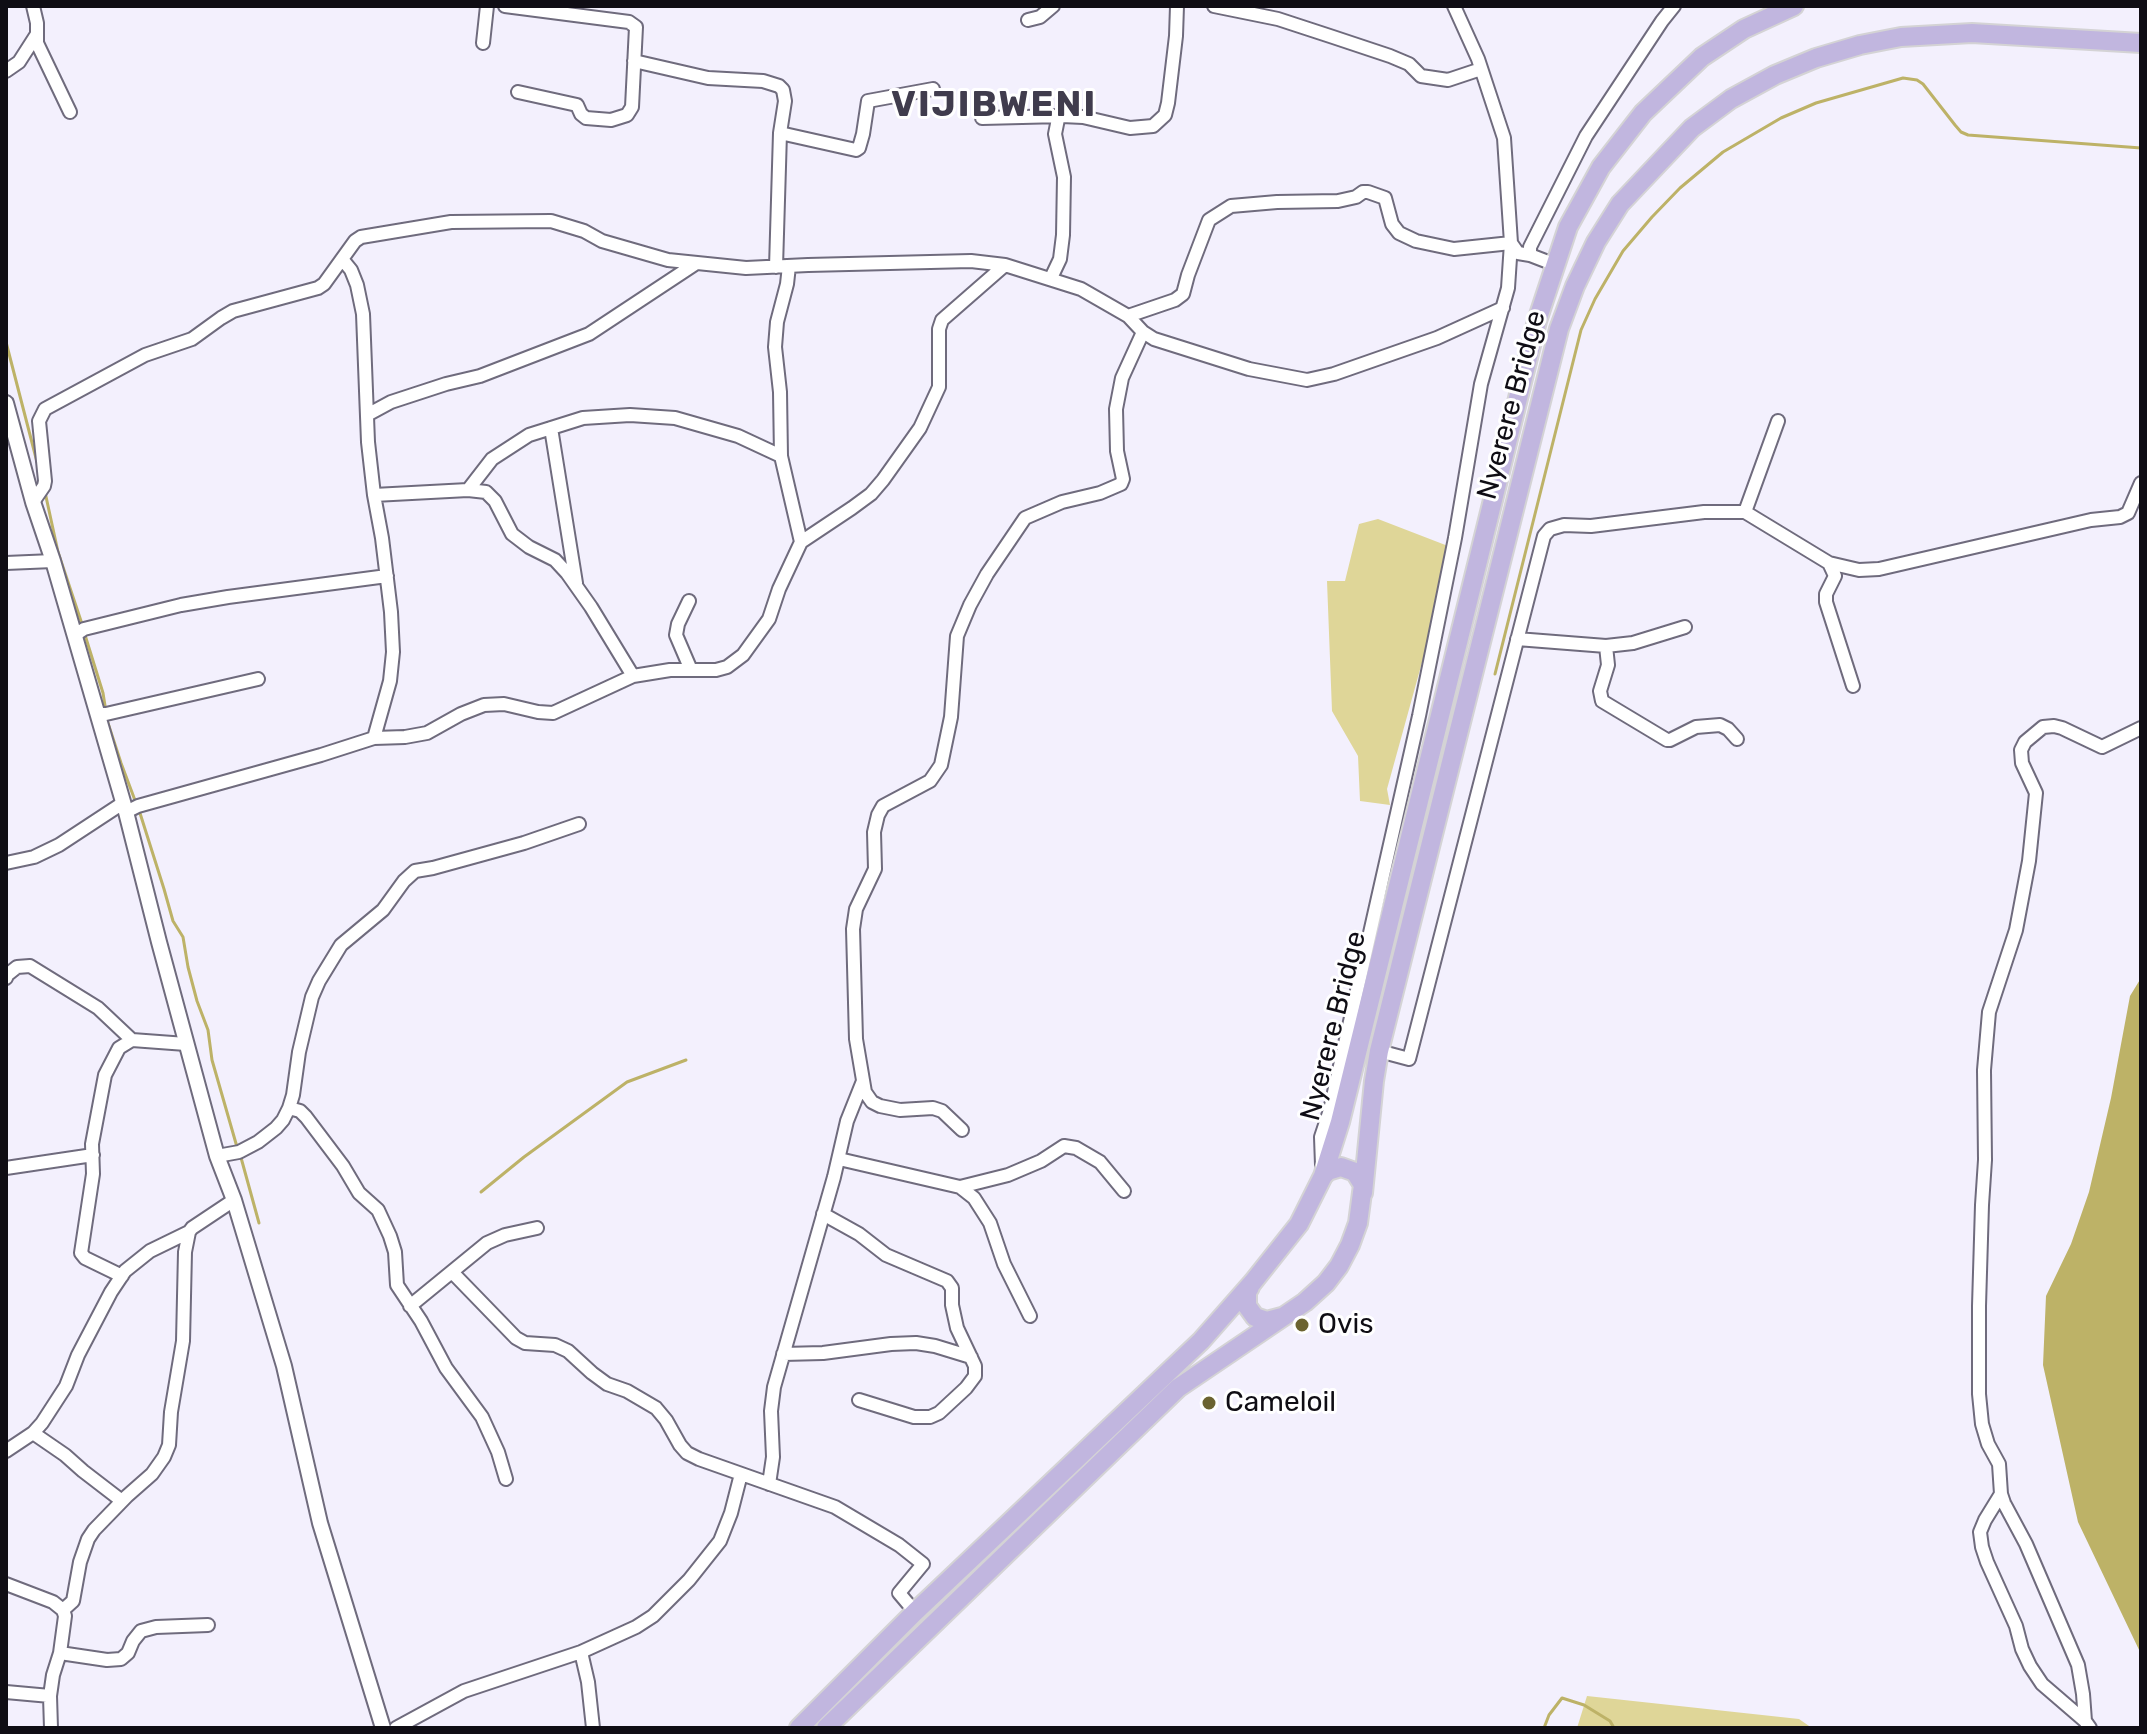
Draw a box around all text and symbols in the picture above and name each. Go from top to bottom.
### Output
district label: VIJIBWENI [891,84,1097,128]
street label: Nyerere Bridge [1471,307,1553,503]
street label: Nyerere Bridge [1294,928,1374,1124]
place label: Ovis [1318,1308,1374,1342]
marker: Ovis [1293,1316,1311,1334]
place label: Cameloil [1225,1386,1336,1420]
marker: Cameloil [1200,1394,1218,1412]

